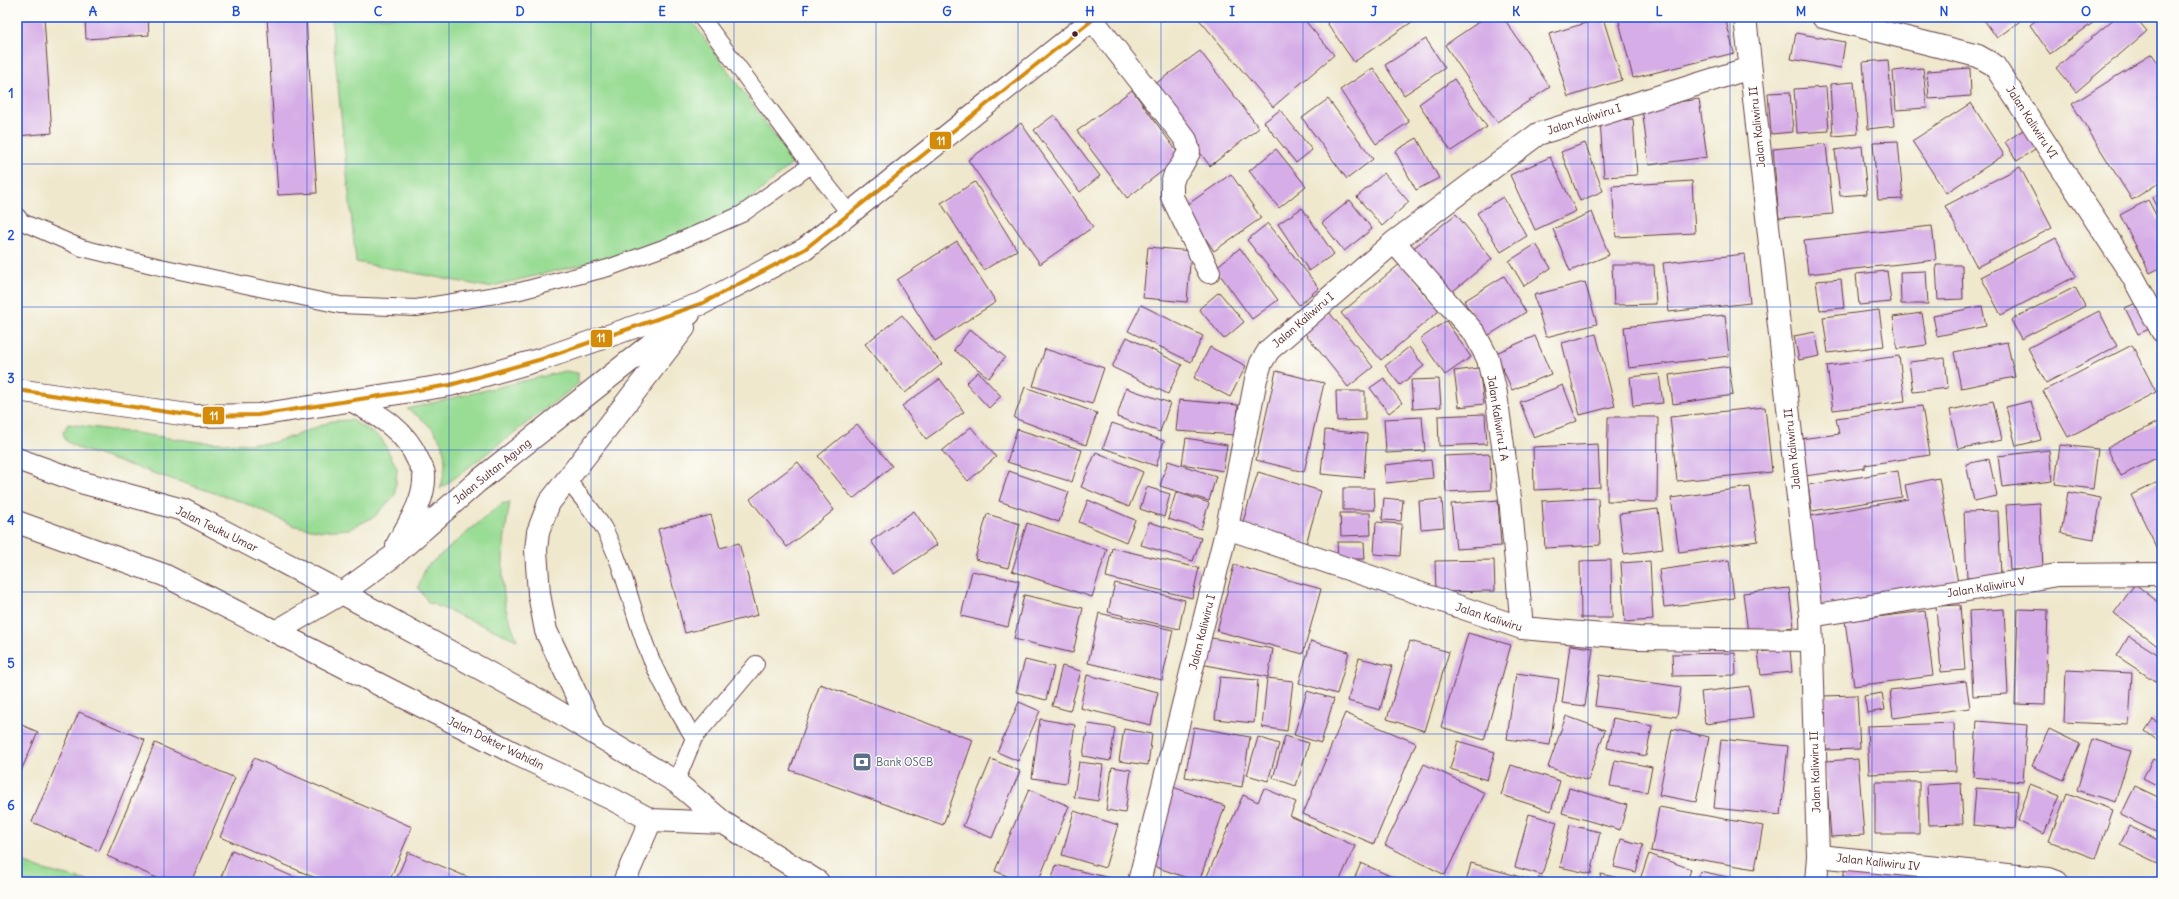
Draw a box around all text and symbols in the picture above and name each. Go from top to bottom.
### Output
text: A [89,3,98,20]
text: B [232,3,241,20]
text: C [374,3,383,20]
text: D [515,3,525,20]
text: E [658,3,666,20]
text: F [801,3,809,20]
text: G [942,3,952,20]
text: H [1085,3,1095,20]
text: I [1229,3,1235,20]
text: J [1371,3,1378,20]
text: K [1512,3,1521,20]
text: L [1655,3,1663,20]
text: M [1796,3,1806,20]
text: N [1940,3,1948,20]
text: O [2081,3,2091,20]
unlabelled marker [1070,29,1080,39]
street label: Jalan Kaliwiru VI [2003,83,2061,161]
text: 1 [8,85,14,102]
street label: Jalan Kaliwiru II [1746,85,1768,168]
street label: Jalan Kaliwiru I [1545,100,1623,138]
line badge: 11 [929,131,952,150]
text: 11 [937,134,945,148]
text: 2 [7,227,15,244]
street label: Jalan Kaliwiru I [1269,289,1337,351]
line badge: 11 [590,329,613,348]
text: 11 [597,331,605,345]
text: 3 [7,370,15,387]
street label: Jalan Kaliwiru I A [1484,374,1512,462]
line badge: 11 [202,406,225,425]
street label: Jalan Kaliwiru II [1781,407,1803,490]
text: 11 [210,409,218,423]
street label: Jalan Sultan Agung [450,435,534,507]
street label: Jalan Teuku Umar [174,503,261,555]
text: 4 [7,512,15,529]
street label: Jalan Kaliwiru V [1946,574,2026,600]
street label: Jalan Kaliwiru I [1186,593,1218,671]
street label: Jalan Kaliwiru [1454,600,1525,635]
text: 5 [7,655,15,672]
street label: Jalan Dokter Wahidin [445,714,547,772]
street label: Jalan Kaliwiru II [1807,731,1823,813]
bank icon: Bank OSCB [851,751,873,773]
place label: Bank OSCB [876,755,933,769]
text: 6 [7,797,15,814]
street label: Jalan Kaliwiru IV [1836,851,1921,873]

